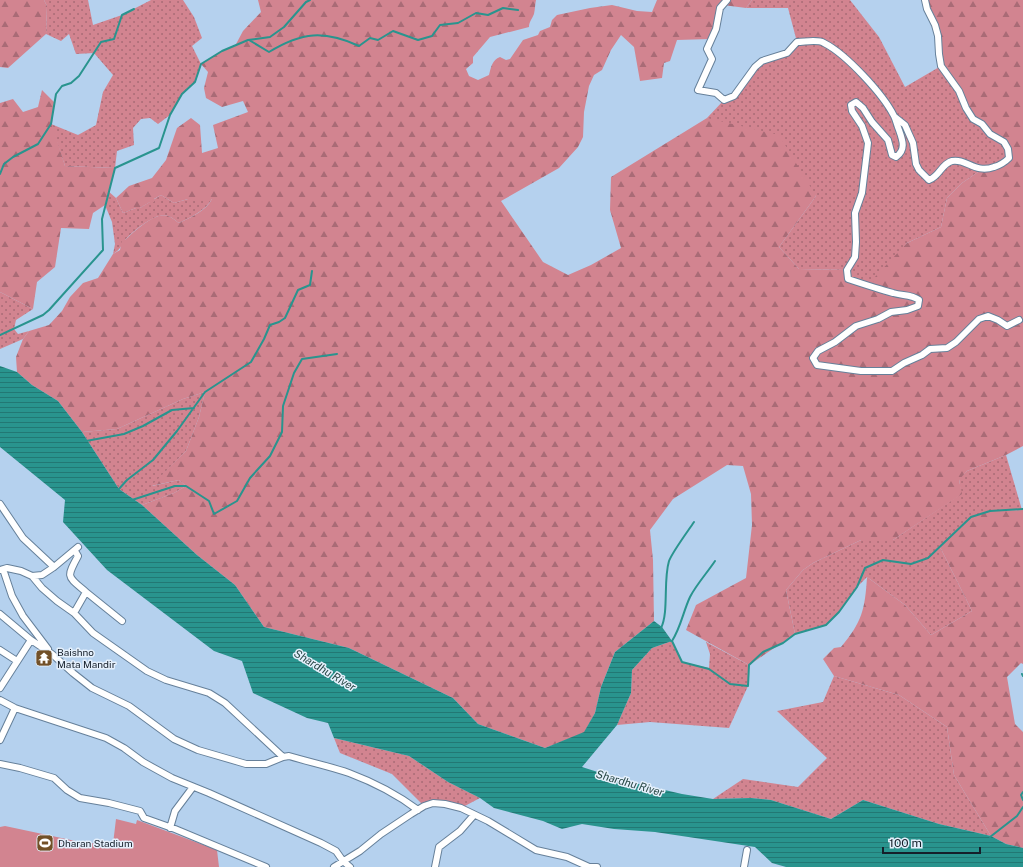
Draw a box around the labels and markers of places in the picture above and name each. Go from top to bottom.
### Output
place label: Baishno Mata Mandir [57,646,116,670]
temple icon: Baishno Mata Mandir [34,648,54,668]
sports icon: Dharan Stadium [35,833,55,853]
place label: Dharan Stadium [58,837,133,849]

